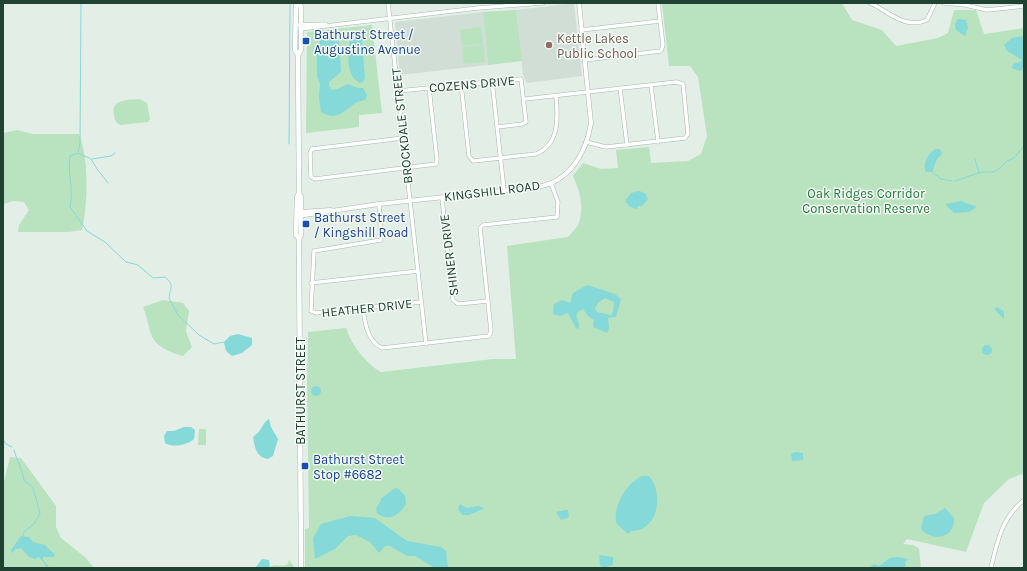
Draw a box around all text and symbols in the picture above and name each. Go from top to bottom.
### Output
place label: Bathurst Street / Augustine Avenue [314,27,421,57]
place label: Kettle Lakes Public School [557,31,637,61]
marker: Bathurst Street / Augustine Avenue [301,36,311,46]
marker: Kettle Lakes Public School [544,40,554,50]
street label: BROCKDALE STREET [388,67,416,185]
street label: COZENS DRIVE [429,73,515,95]
street label: KINGSHILL ROAD [443,178,541,204]
park label: Oak Ridges Corridor Conservation Reserve [802,186,930,216]
place label: Bathurst Street / Kingshill Road [314,210,409,240]
street label: SHINER DRIVE [437,213,461,297]
marker: Bathurst Street / Kingshill Road [301,219,311,229]
street label: HEATHER DRIVE [321,296,413,320]
street label: BATHURST STREET [293,337,308,445]
place label: Bathurst Street Stop #6682 [313,452,404,482]
marker: Bathurst Street Stop #6682 [300,461,310,471]

